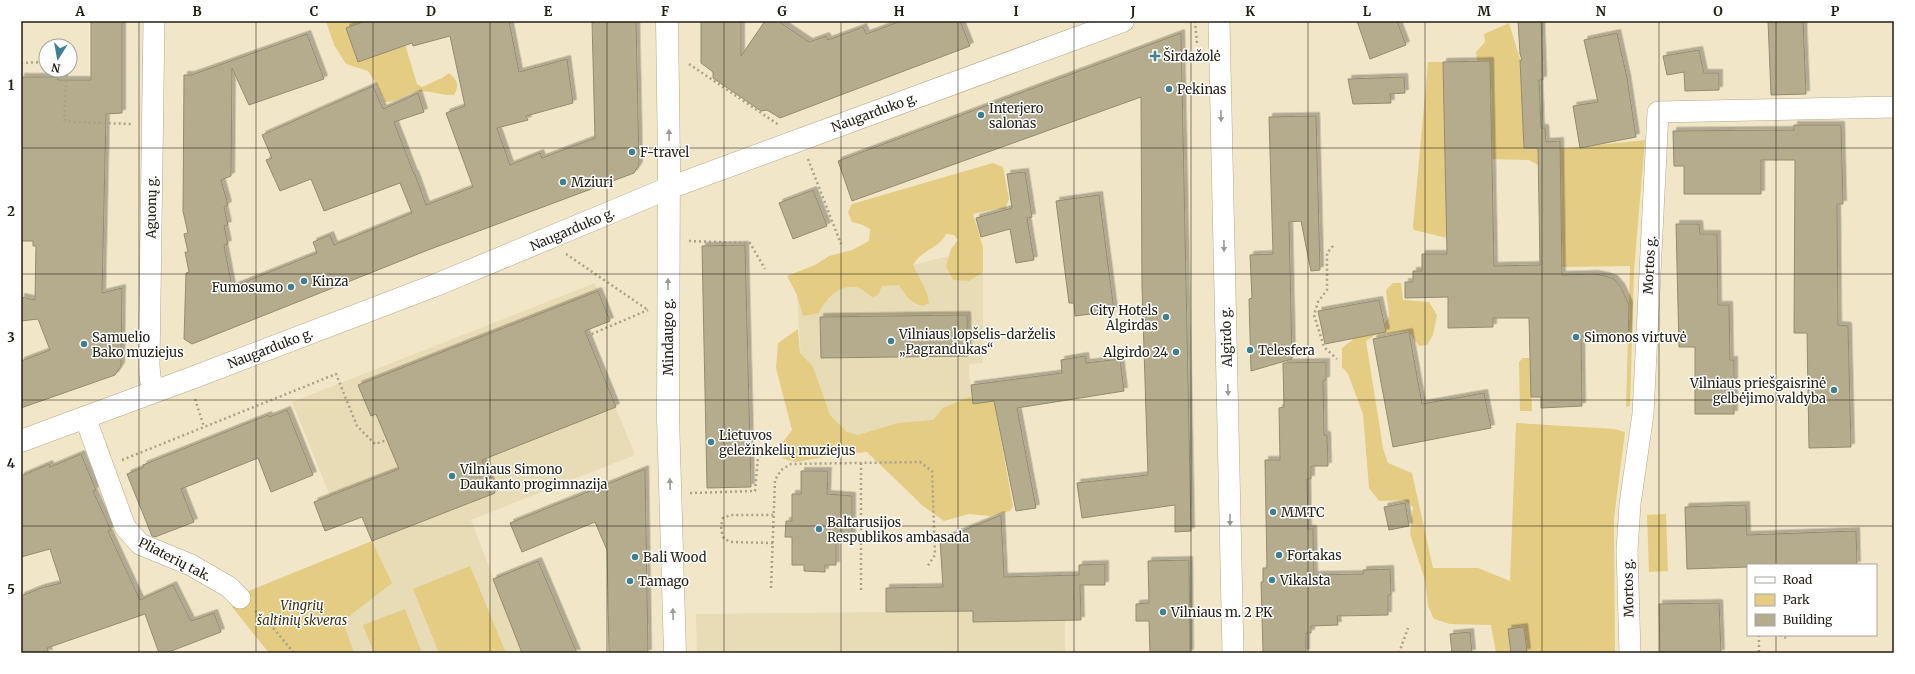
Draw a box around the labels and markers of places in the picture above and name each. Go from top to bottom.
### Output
place label: Širdažolė [1163,47,1221,65]
marker: Širdažolė [1150,51,1160,61]
place label: Pekinas [1177,81,1226,98]
marker: Pekinas [1164,84,1174,94]
place label: Interjero salonas [989,100,1044,132]
marker: Interjero salonas [976,110,986,120]
place label: F-travel [640,144,689,161]
marker: F-travel [627,147,637,157]
place label: Mziuri [571,174,613,191]
marker: Mziuri [558,177,568,187]
place label: Kinza [312,273,349,290]
marker: Kinza [299,276,309,286]
place label: Fumosumo [212,279,283,296]
marker: Fumosumo [286,282,296,292]
place label: City Hotels Algirdas [1090,302,1158,334]
marker: City Hotels Algirdas [1161,312,1171,322]
place label: Vilniaus lopšelis-darželis „Pagrandukas“ [898,326,1056,358]
place label: Samuelio Bako muziejus [92,329,184,361]
place label: Simonos virtuvė [1584,329,1687,346]
marker: Simonos virtuvė [1571,332,1581,342]
marker: Vilniaus lopšelis-darželis „Pagrandukas“ [886,336,896,346]
marker: Samuelio Bako muziejus [79,339,89,349]
place label: Telesfera [1258,342,1315,359]
place label: Algirdo 24 [1102,344,1168,361]
marker: Telesfera [1245,345,1255,355]
marker: Algirdo 24 [1171,347,1181,357]
place label: Vilniaus priešgaisrinė gelbėjimo valdyba [1689,375,1826,407]
marker: Vilniaus priešgaisrinė gelbėjimo valdyba [1829,385,1839,395]
place label: Lietuvos geležinkelių muziejus [719,427,855,459]
marker: Lietuvos geležinkelių muziejus [706,437,716,447]
place label: Vilniaus Simono Daukanto progimnazija [459,461,607,493]
marker: Vilniaus Simono Daukanto progimnazija [447,471,457,481]
place label: MMTC [1281,504,1324,521]
marker: MMTC [1268,507,1278,517]
place label: Baltarusijos Respublikos ambasada [827,514,969,546]
marker: Baltarusijos Respublikos ambasada [814,524,824,534]
place label: Fortakas [1287,547,1342,564]
place label: Bali Wood [643,549,707,566]
marker: Fortakas [1274,550,1284,560]
marker: Bali Wood [630,552,640,562]
place label: Vikalsta [1279,572,1331,589]
place label: Tamago [638,573,689,590]
marker: Vikalsta [1267,575,1277,585]
marker: Tamago [625,576,635,586]
place label: Vilniaus m. 2 PK [1170,604,1273,621]
marker: Vilniaus m. 2 PK [1158,607,1168,617]

